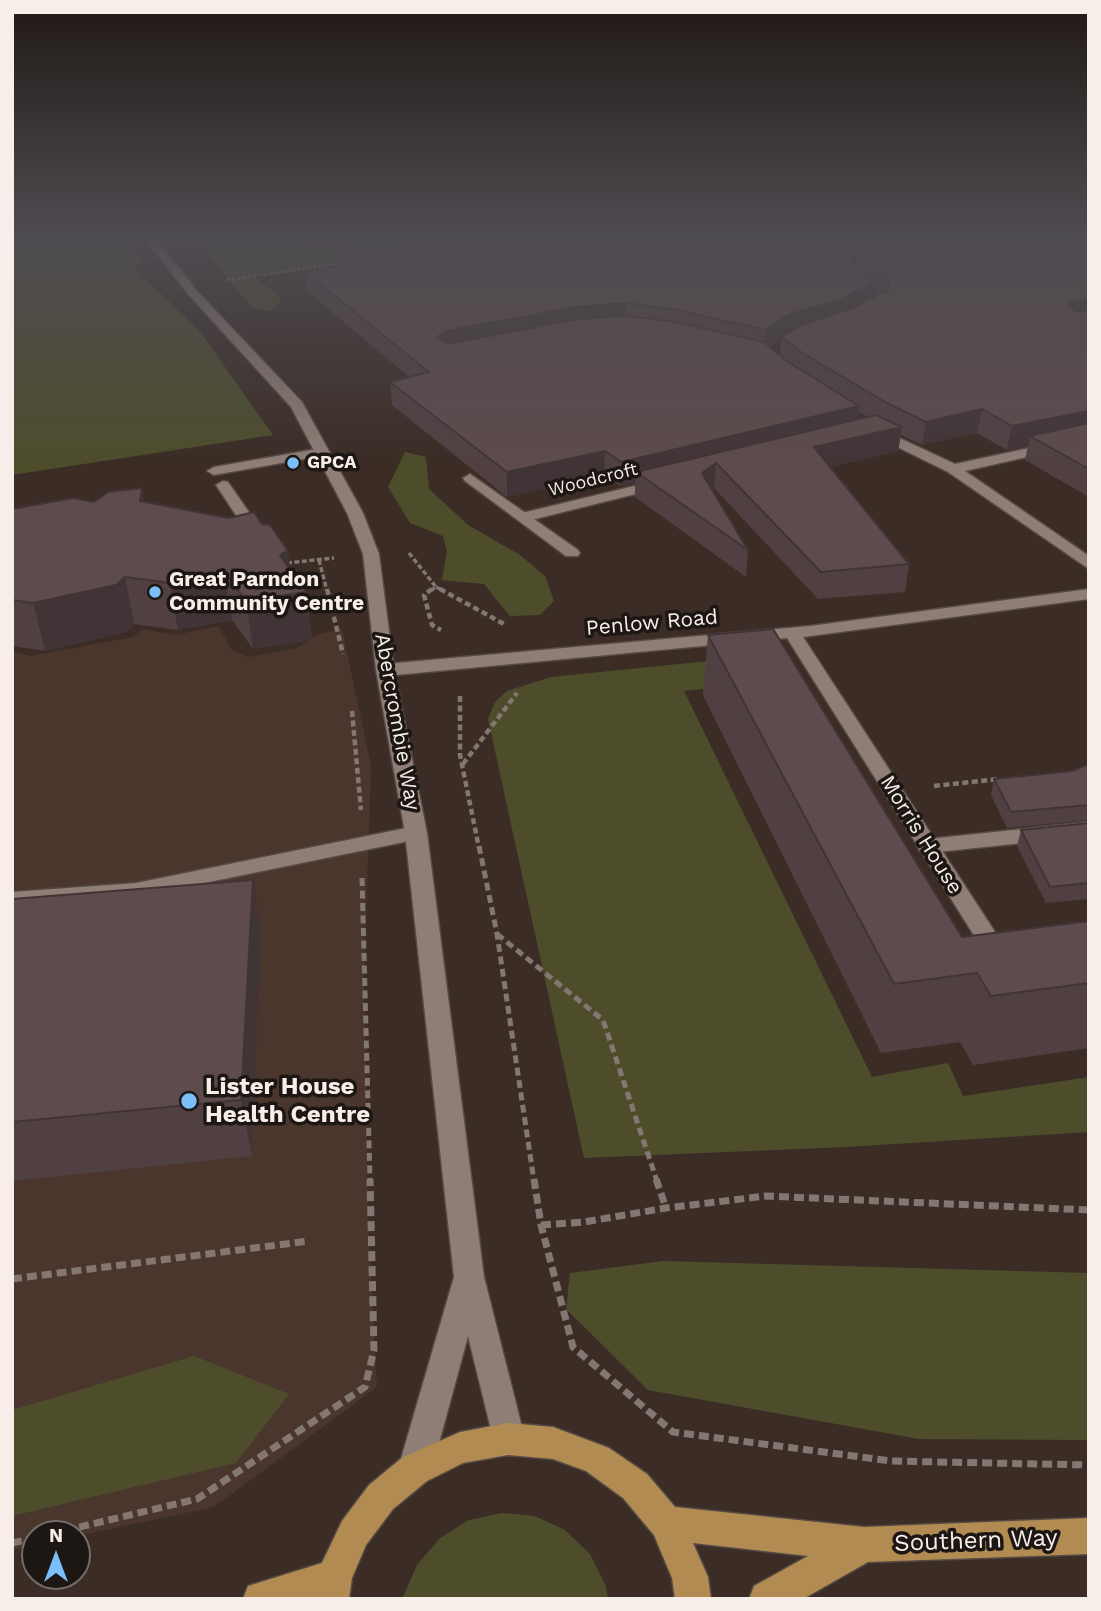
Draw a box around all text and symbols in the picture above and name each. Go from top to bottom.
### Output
place label: GPCA [307,452,356,474]
marker: GPCA [285,455,301,471]
street label: Woodcroft [546,459,640,501]
place label: Great Parndon Community Centre [169,567,364,617]
marker: Great Parndon Community Centre [147,584,163,600]
street label: Penlow Road [585,605,719,641]
street label: Abercrombie Way [369,631,425,813]
street label: Morris House [874,771,968,899]
place label: Lister House Health Centre [205,1073,370,1129]
marker: Lister House Health Centre [179,1091,199,1111]
north arrow [21,1520,91,1590]
text: N [49,1524,63,1547]
street label: Southern Way [894,1524,1058,1558]

